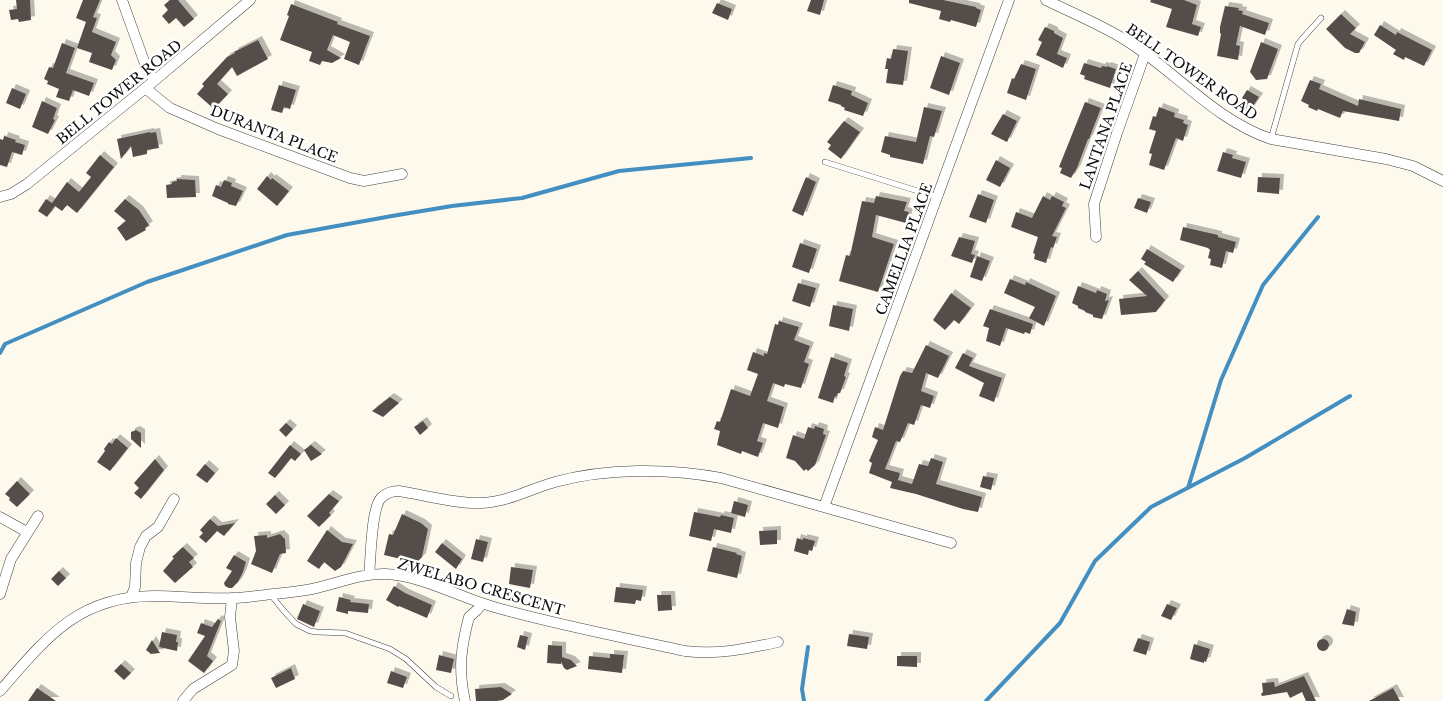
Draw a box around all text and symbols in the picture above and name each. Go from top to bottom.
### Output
street label: BELL TOWER ROAD [1123,20,1261,124]
street label: BELL TOWER ROAD [53,36,185,148]
street label: LANTANA PLACE [1076,60,1136,192]
street label: DURANTA PLACE [208,101,340,167]
street label: CAMELLIA PLACE [872,180,936,318]
street label: ZWELABO CRESCENT [395,554,567,620]

